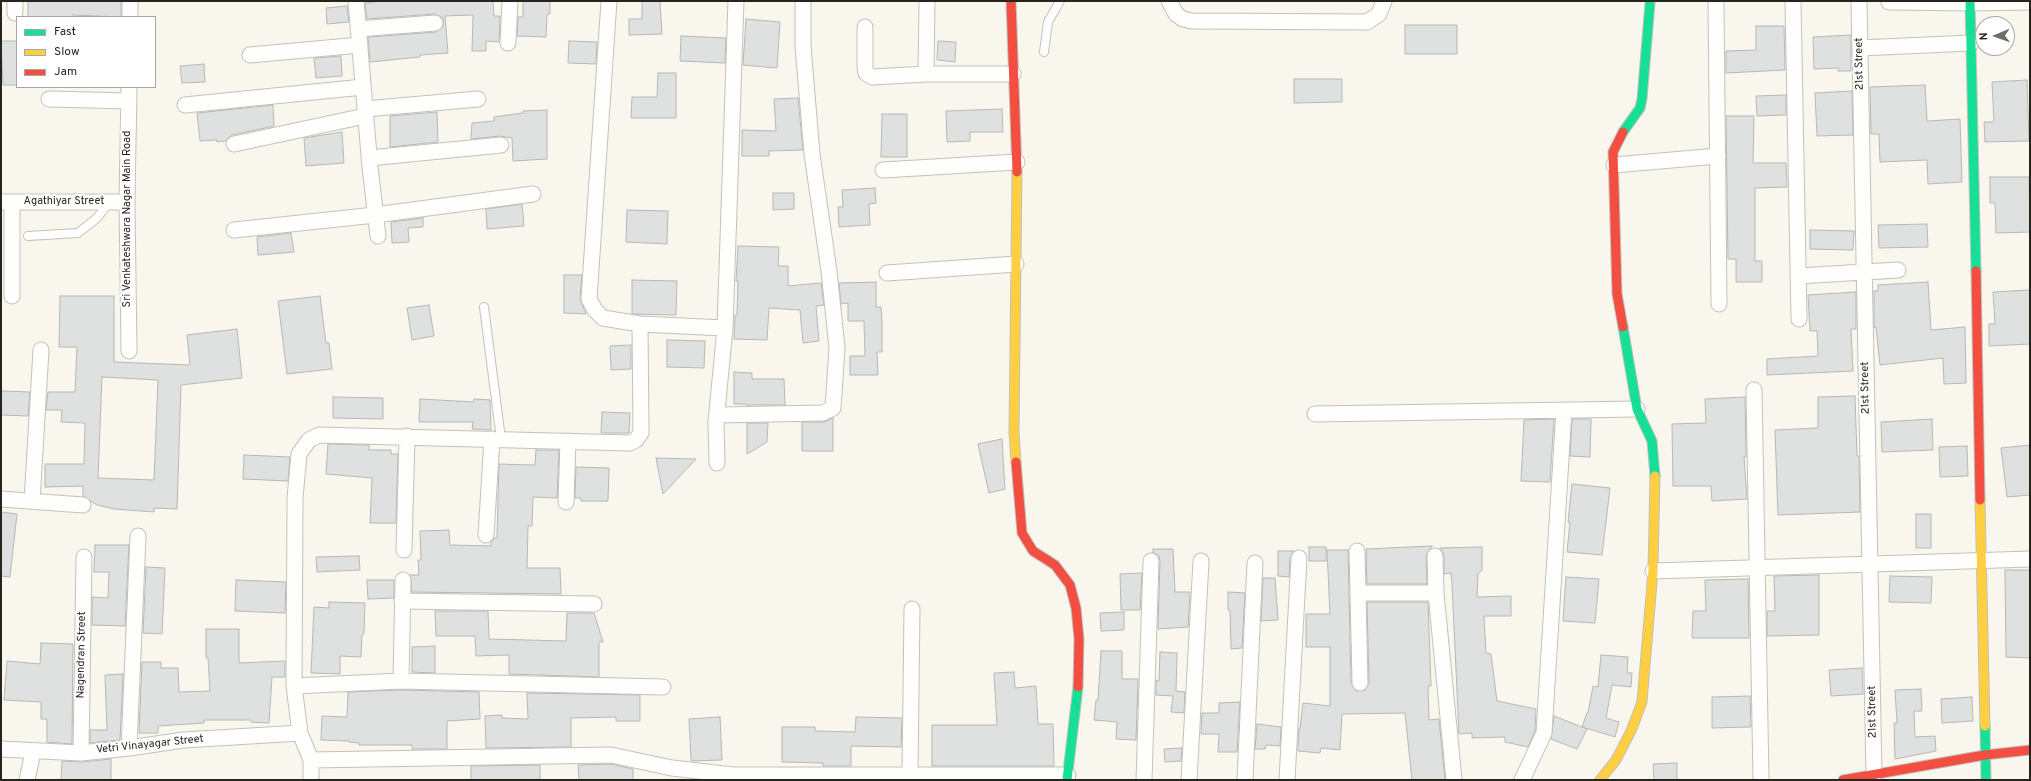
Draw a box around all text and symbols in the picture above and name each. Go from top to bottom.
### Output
legend [16,16,156,88]
north arrow [1975,16,2015,56]
text: Fast [54,24,76,40]
text: N [1977,32,1991,41]
street label: 21st Street [1853,38,1867,90]
text: Slow [54,44,80,60]
text: Jam [54,64,77,80]
street label: Sri Venkateshwara Nagar Main Road [121,131,135,307]
street label: Agathiyar Street [24,195,104,209]
street label: 21st Street [1859,362,1873,414]
street label: Nagendran Street [75,611,89,699]
street label: 21st Street [1866,686,1880,738]
street label: Vetri Vinayagar Street [96,733,204,757]

